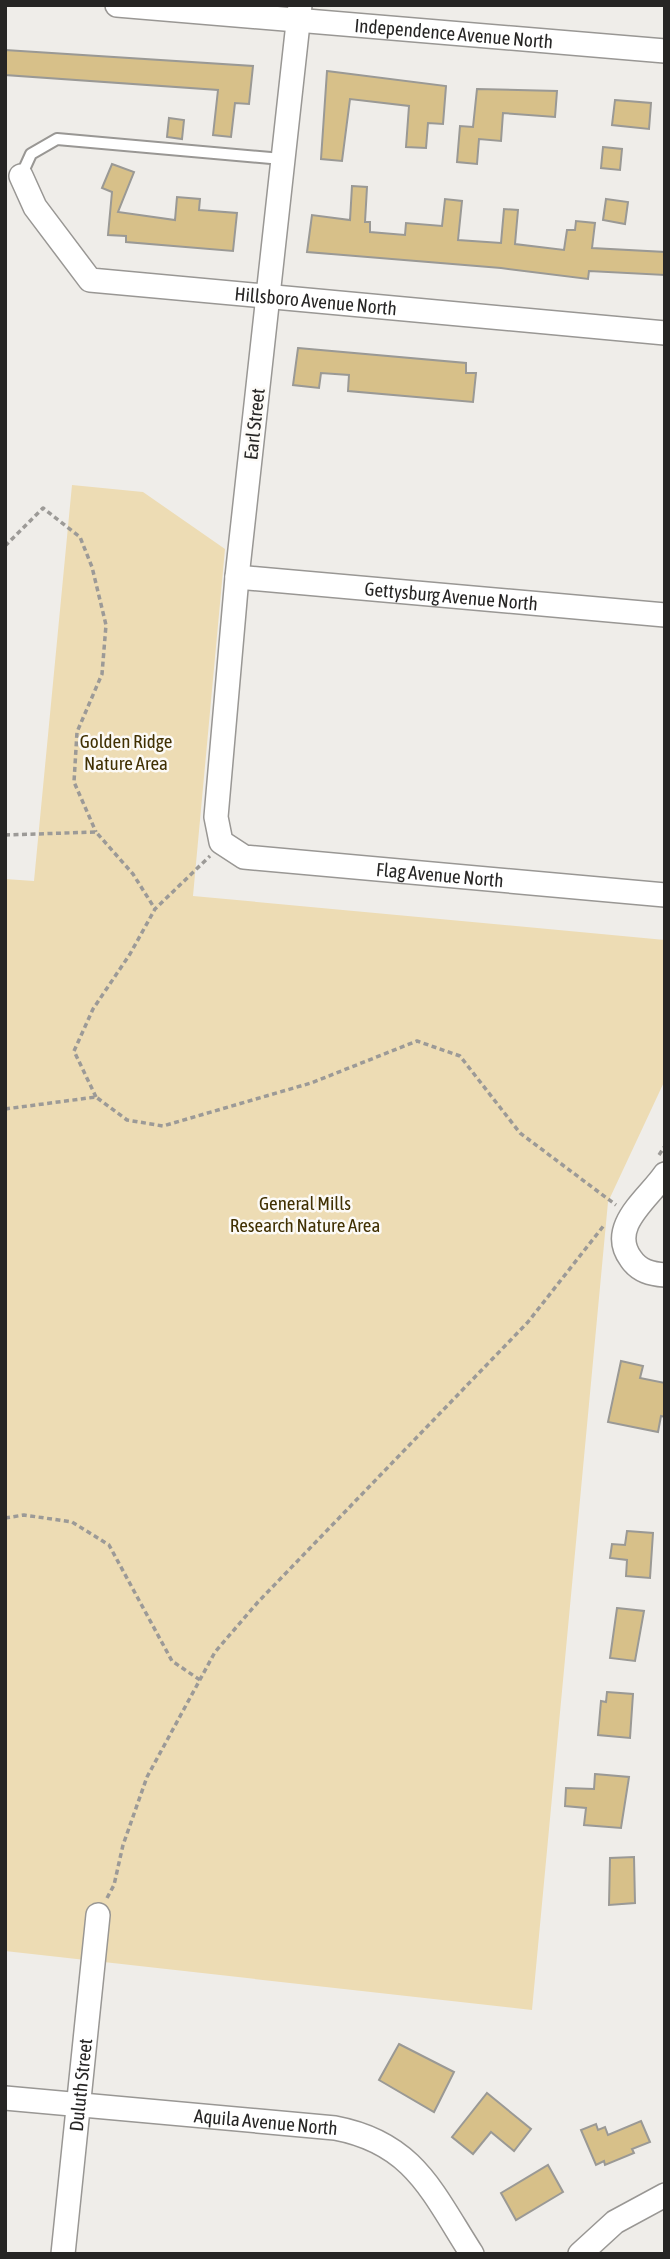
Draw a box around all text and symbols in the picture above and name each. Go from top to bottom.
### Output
street label: Independence Avenue North [354,14,554,53]
street label: Hillsboro Avenue North [234,282,398,319]
street label: Earl Street [239,387,269,461]
street label: Gettysburg Avenue North [364,577,539,615]
park label: Golden Ridge Nature Area [80,730,172,774]
street label: Flag Avenue North [375,858,505,891]
park label: General Mills Research Nature Area [230,1192,380,1236]
street label: Duluth Street [65,2037,96,2132]
street label: Aquila Avenue North [193,2104,339,2139]

